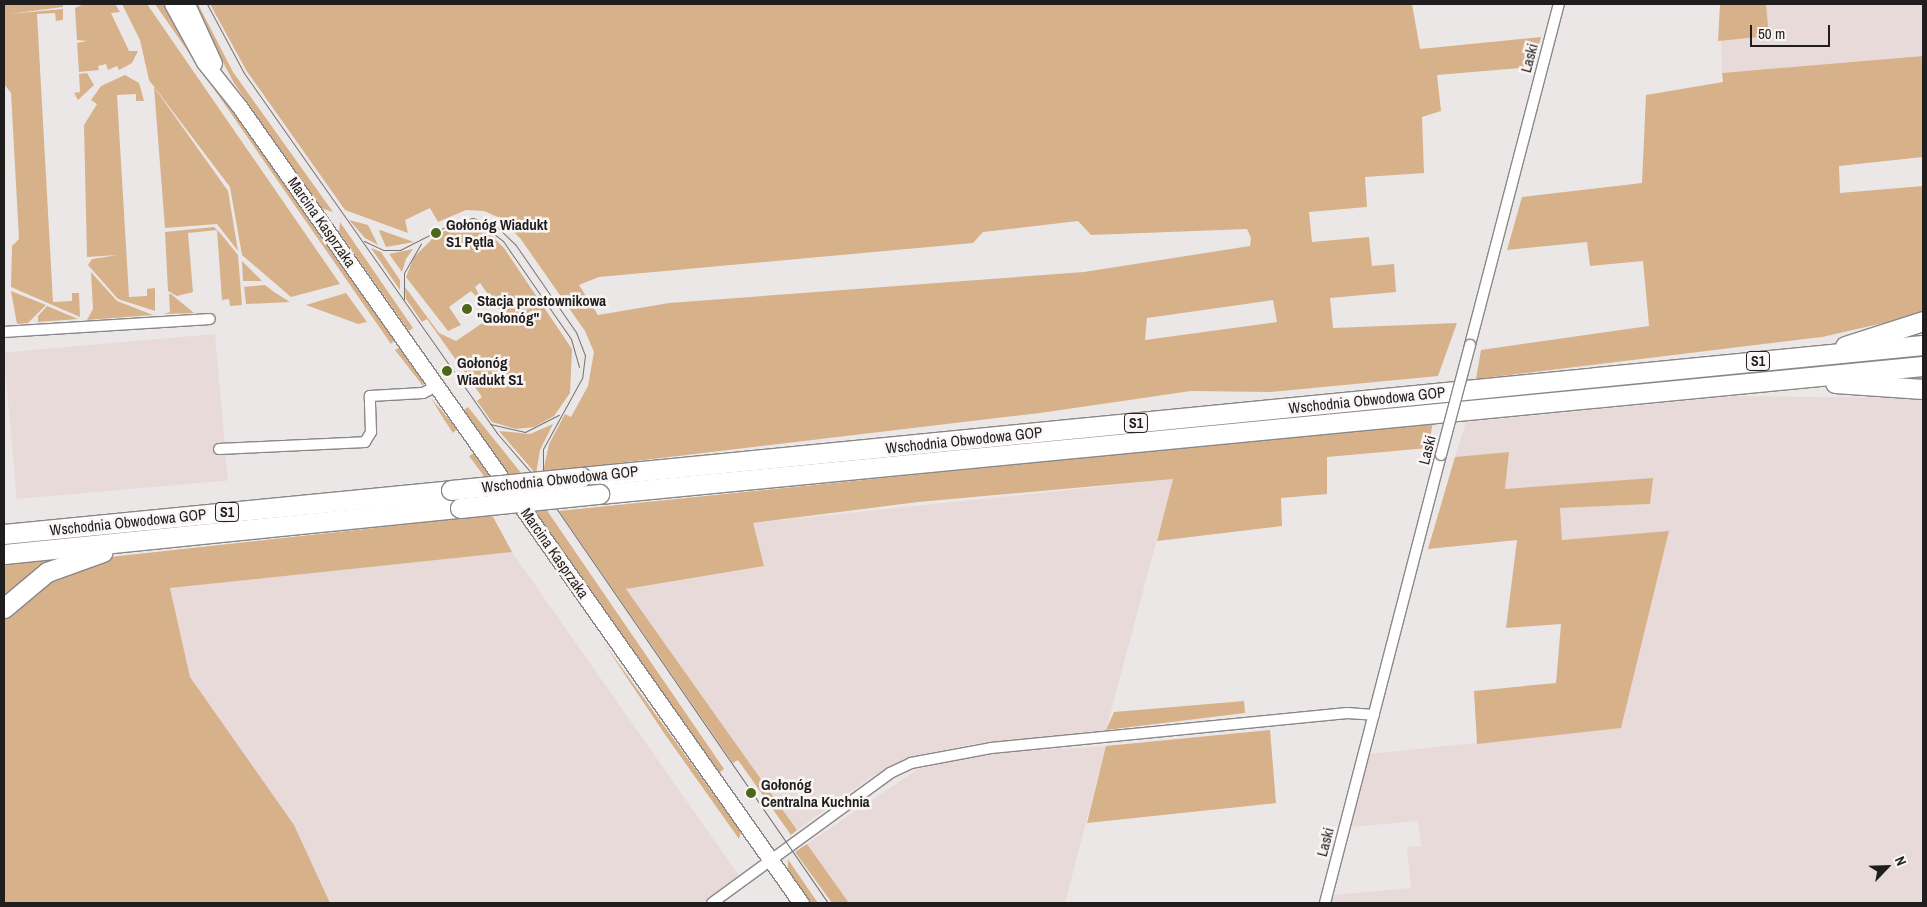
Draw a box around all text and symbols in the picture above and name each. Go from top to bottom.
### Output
scale bar [1752,15,1832,47]
text: 50 m [1758,23,1785,44]
street label: Laski [1517,41,1541,75]
street label: Marcina Kasprzaka [284,173,360,271]
place label: Gołonóg Wiadukt S1 Pętla [446,215,548,250]
marker: Gołonóg Wiadukt S1 Pętla [430,227,442,239]
place label: Stacja prostownikowa "Gołonóg" [477,291,606,326]
marker: Stacja prostownikowa "Gołonóg" [461,303,473,315]
road number: S1 [1746,350,1770,372]
place label: Gołonóg Wiadukt S1 [457,353,523,388]
marker: Gołonóg Wiadukt S1 [441,365,453,377]
street label: Wschodnia Obwodowa GOP [1288,383,1446,417]
road number: S1 [1124,412,1148,434]
street label: Wschodnia Obwodowa GOP [885,423,1043,457]
street label: Laski [1415,434,1439,466]
street label: Wschodnia Obwodowa GOP [481,462,639,496]
road number: S1 [214,501,240,524]
street label: Marcina Kasprzaka [517,504,593,602]
street label: Wschodnia Obwodowa GOP [49,505,207,539]
place label: Gołonóg Centralna Kuchnia [761,775,870,810]
marker: Gołonóg Centralna Kuchnia [745,787,757,799]
street label: Laski [1313,825,1337,859]
north arrow [1862,842,1912,892]
text: N [1891,853,1911,868]

